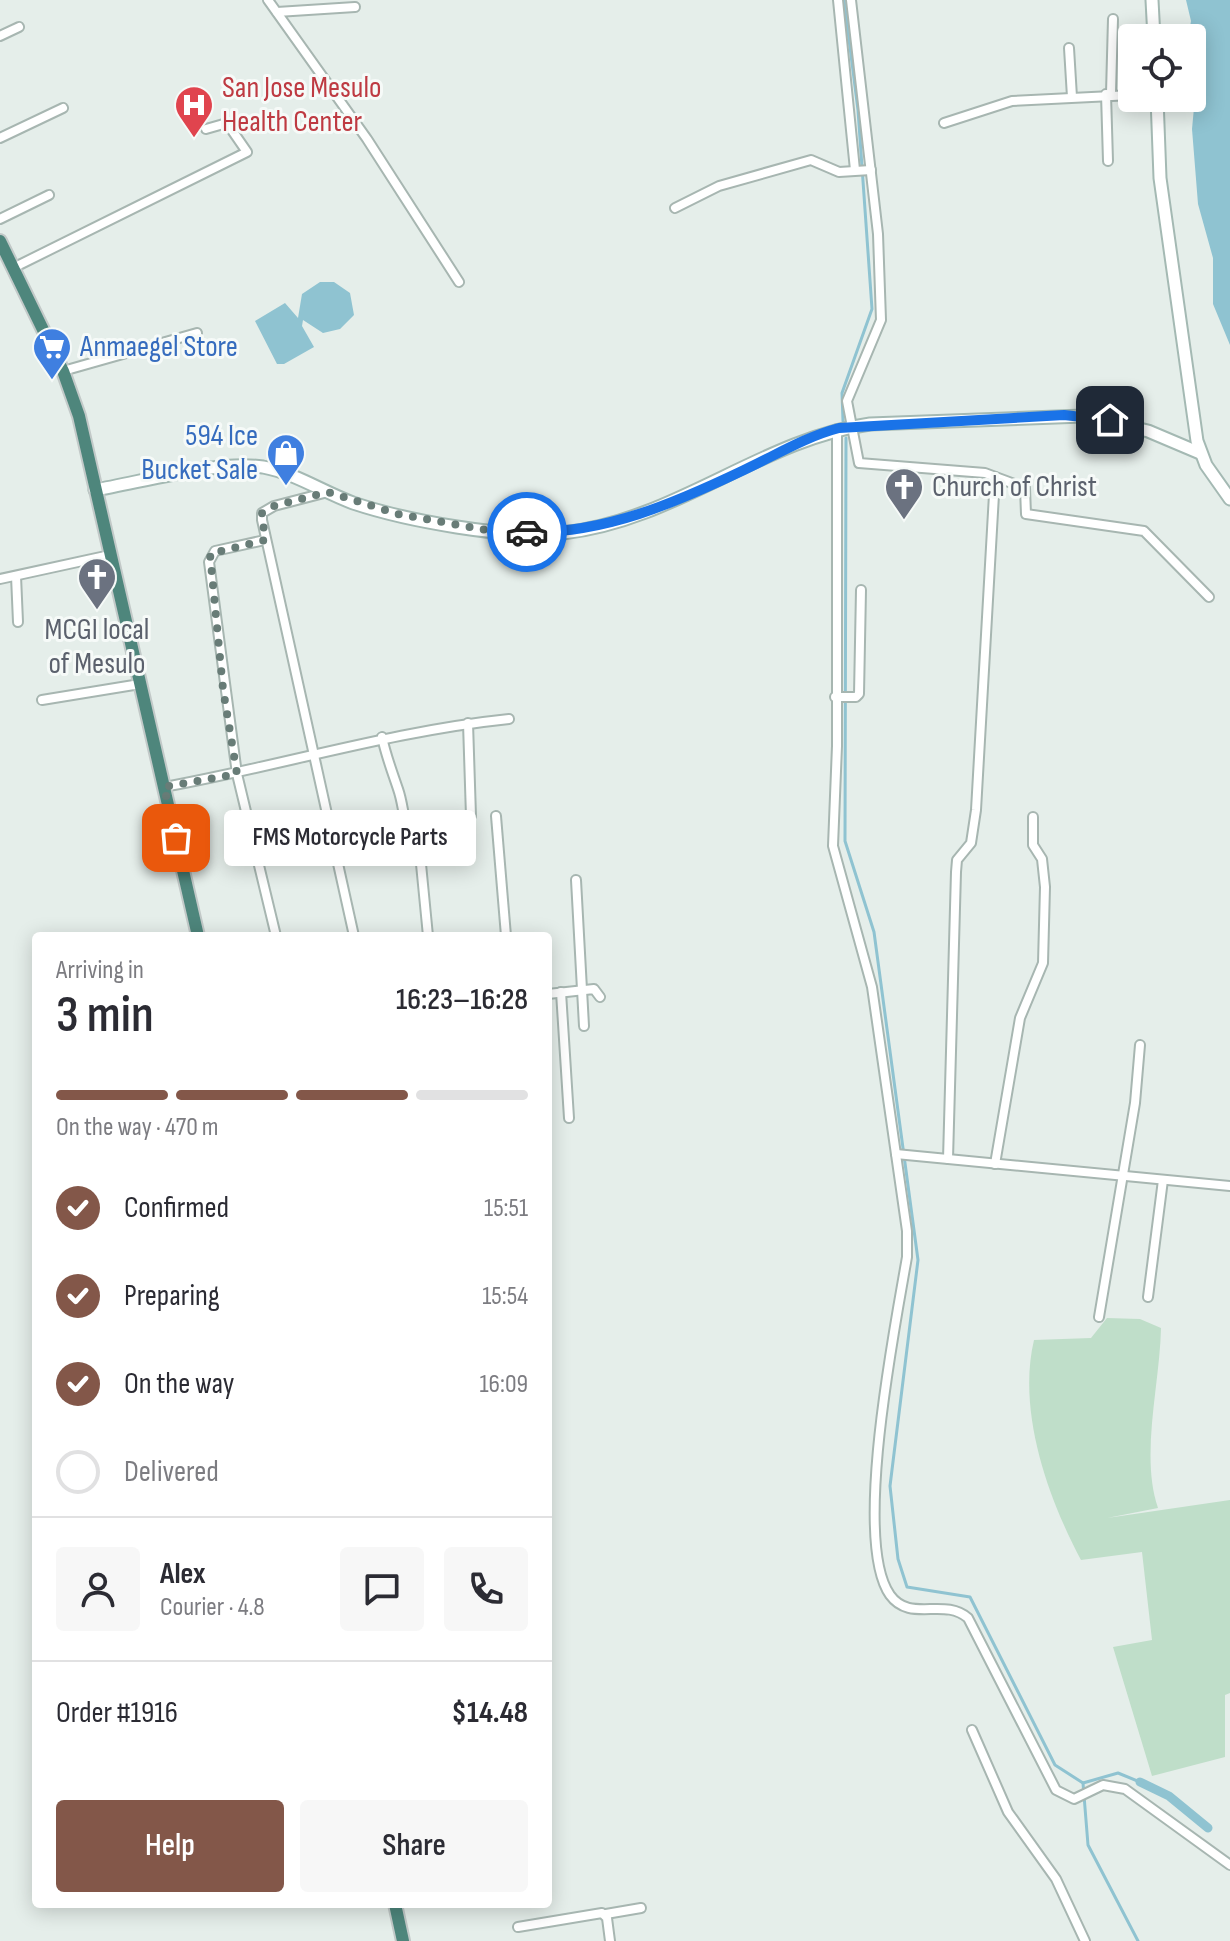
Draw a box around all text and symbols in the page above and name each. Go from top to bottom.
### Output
map controls [1118,24,1206,112]
button: locate [1118,24,1206,112]
place label: San Jose Mesulo Health Center [222,70,381,140]
hospital icon: San Jose Mesulo Health Center [173,84,215,139]
supermarket icon: Anmaegel Store [31,326,73,381]
place label: Anmaegel Store [79,329,238,365]
pin [1076,386,1144,454]
icon: home [1088,398,1132,442]
place label: 594 Ice Bucket Sale [141,418,258,488]
shop icon: 594 Ice Bucket Sale [265,432,307,487]
church icon: Church of Christ [883,466,925,521]
place label: Church of Christ [932,469,1097,505]
courier [487,492,567,572]
icon: car [505,510,549,554]
church icon: MCGI local of Mesulo [76,556,118,611]
place label: MCGI local of Mesulo [45,612,149,682]
pin [142,804,210,872]
callout: FMS Motorcycle Parts [224,810,476,866]
icon: bag [154,816,198,860]
text: FMS Motorcycle Parts [252,822,448,853]
text: Arriving in [56,955,144,986]
text: 16:23–16:28 [396,982,528,1018]
text: 3 min [56,984,154,1047]
text: On the way · 470 m [56,1112,219,1143]
icon: check [56,1186,100,1230]
text: Confirmed [124,1190,229,1226]
text: 15:51 [484,1193,528,1224]
icon: check [56,1274,100,1318]
text: Preparing [124,1278,220,1314]
text: 15:54 [482,1281,528,1312]
icon: check [56,1362,100,1406]
text: On the way [124,1366,234,1402]
text: 16:09 [480,1369,528,1400]
text: Delivered [124,1454,219,1490]
button: person [56,1547,140,1631]
button: chat [340,1547,424,1631]
button: phone [444,1547,528,1631]
text: Alex [160,1556,206,1592]
text: Courier · 4.8 [160,1592,265,1623]
text: Order #1916 [56,1695,178,1731]
text: $14.48 [452,1695,528,1731]
button: Help [56,1800,284,1892]
button: Share [300,1800,528,1892]

